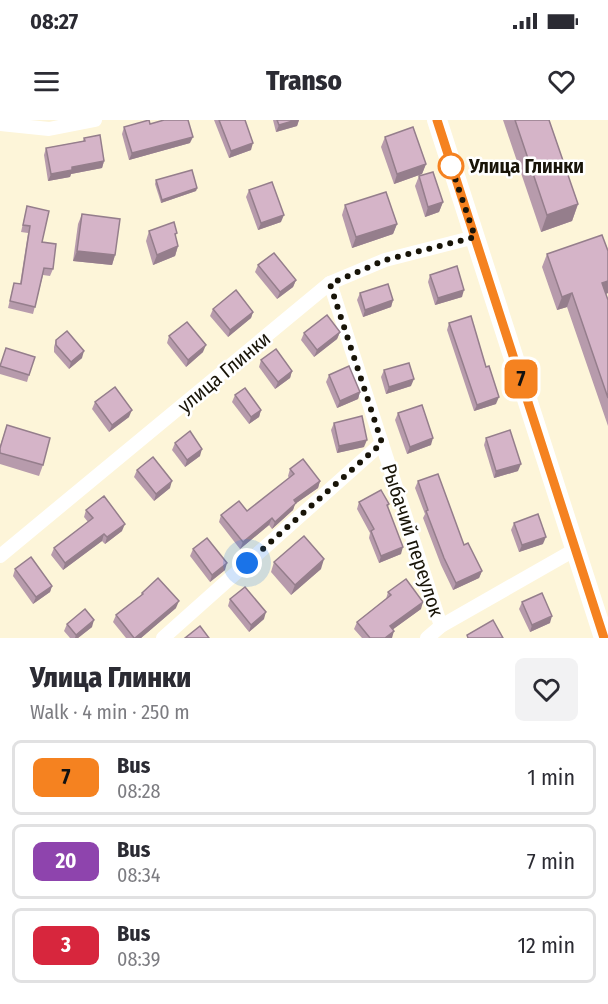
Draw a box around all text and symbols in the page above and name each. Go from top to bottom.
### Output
text: 08:27 [30,8,78,35]
icon: menu [30,65,63,98]
text: Transo [266,65,342,97]
icon: heart [545,65,578,98]
marker: Улица Глинки [438,153,464,179]
place label: Улица Глинки [468,154,584,178]
street label: улица Глинки [173,326,275,418]
line badge: 7 [502,360,540,398]
text: 7 [517,366,525,392]
street label: Рыбачий переулок [377,461,449,620]
your location [232,548,262,578]
button: heart [515,658,578,721]
text: Улица Глинки [30,661,191,694]
text: Walk · 4 min · 250 m [30,700,190,724]
text: Bus [117,752,150,779]
text: 7 [62,764,70,790]
text: 1 min [527,764,575,791]
text: 08:28 [117,779,160,803]
text: Bus [117,836,150,863]
text: 20 [55,848,77,874]
text: 7 min [527,848,575,875]
text: 08:34 [117,863,160,887]
text: Bus [117,920,150,947]
text: 3 [61,932,71,958]
text: 12 min [517,932,575,959]
text: 08:39 [117,947,160,971]

